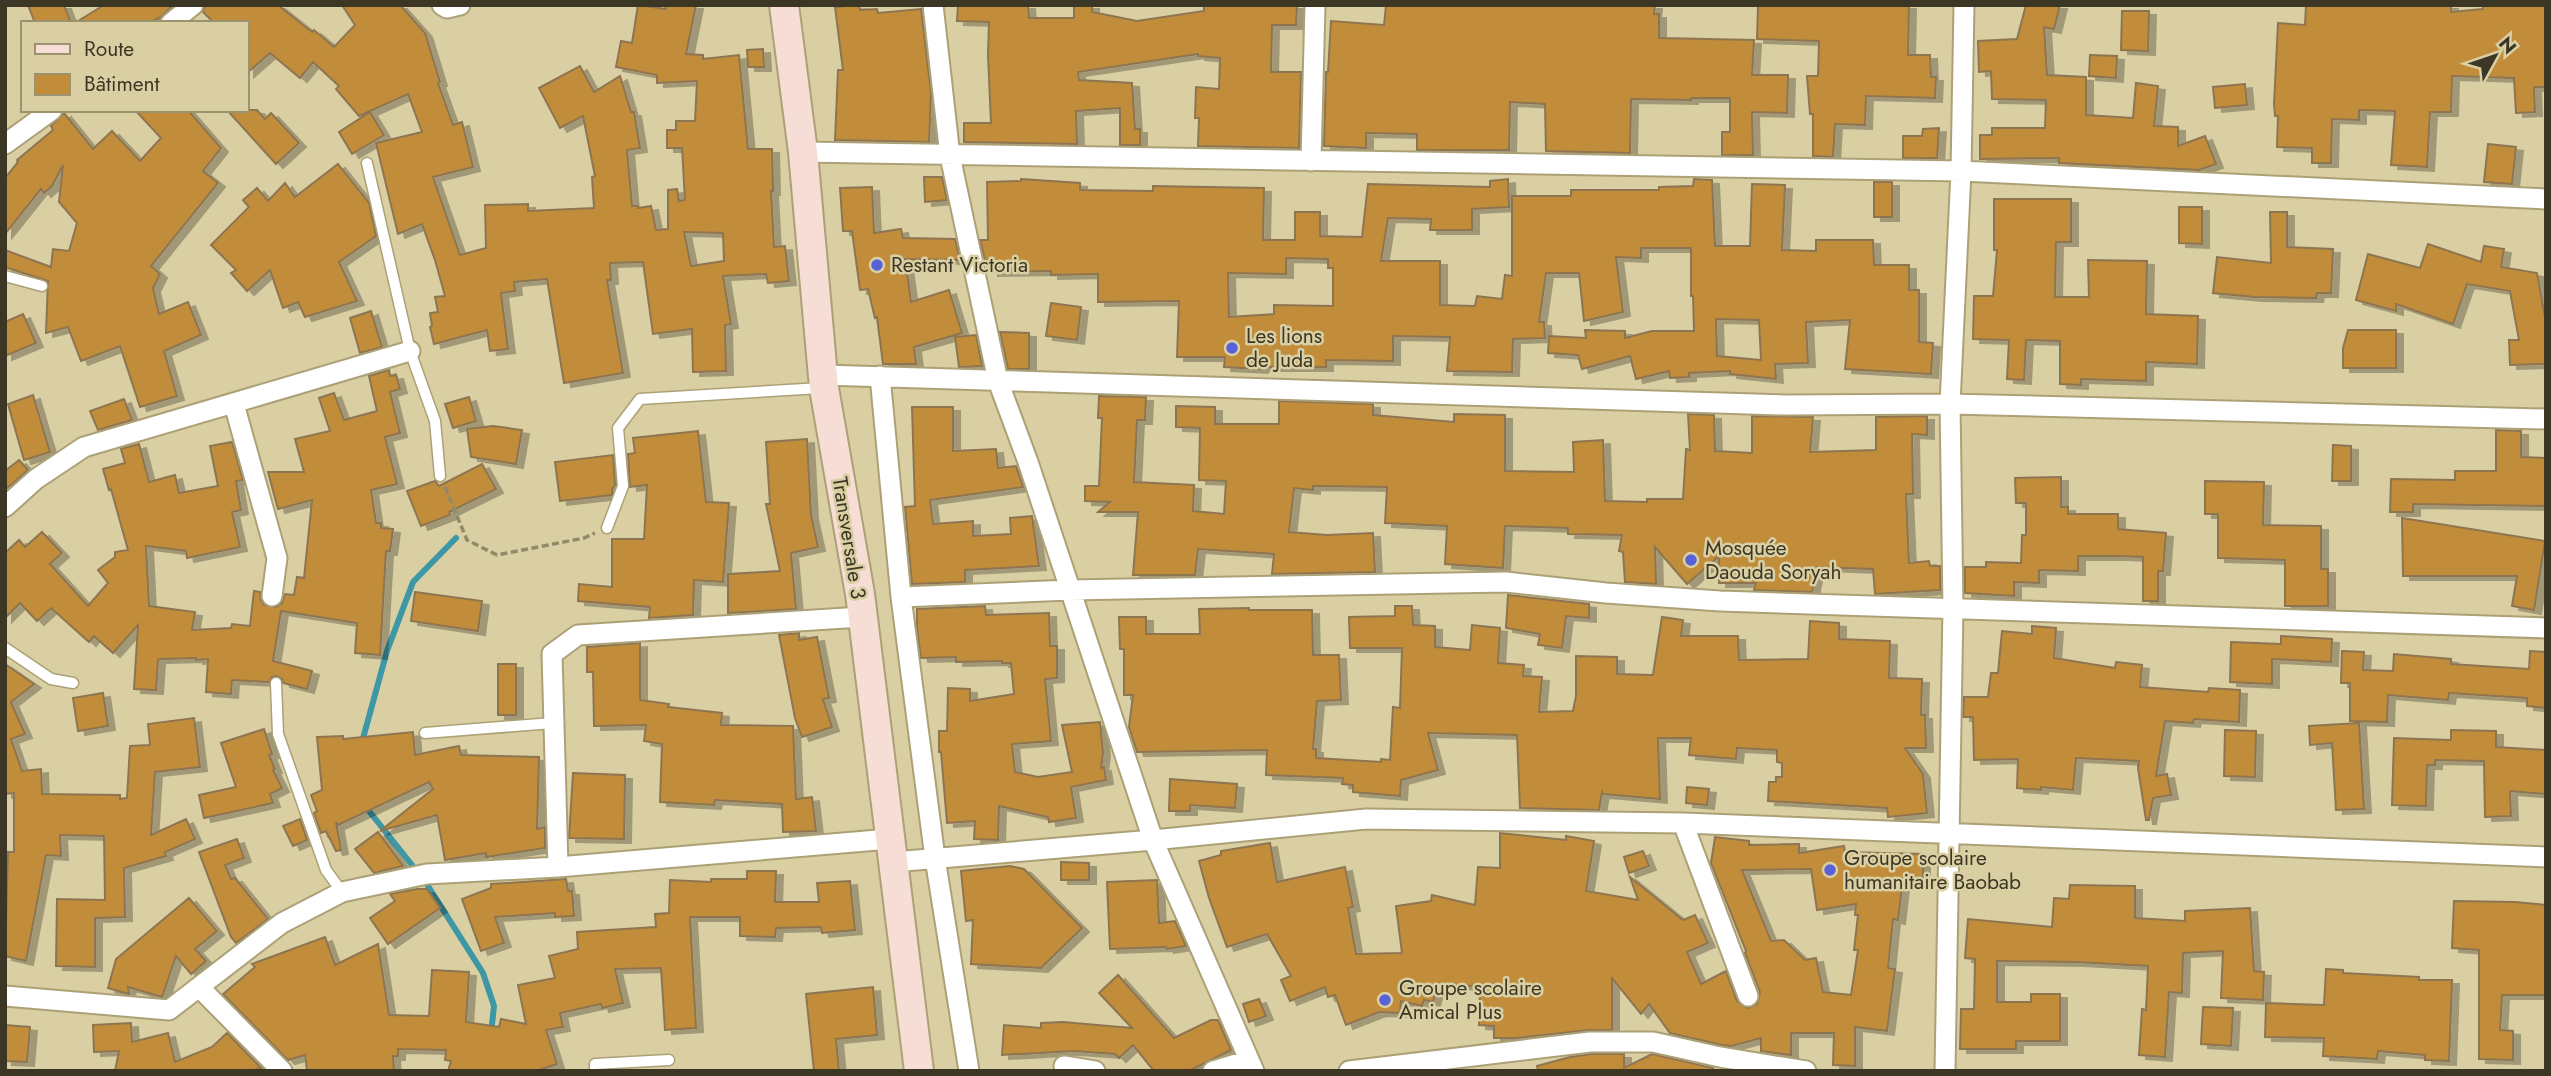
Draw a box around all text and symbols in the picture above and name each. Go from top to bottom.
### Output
legend [21,21,248,112]
north arrow [2460,21,2530,91]
text: N [2492,31,2523,60]
text: Route [84,34,134,64]
text: Bâtiment [84,69,160,99]
place label: Restant Victoria [891,250,1028,280]
marker: Restant Victoria [869,257,885,273]
place label: Les lions de Juda [1246,321,1322,375]
marker: Les lions de Juda [1224,340,1240,356]
street label: Transversale 3 [825,475,873,601]
place label: Mosquée Daouda Soryah [1705,533,1841,587]
marker: Mosquée Daouda Soryah [1683,552,1699,568]
place label: Groupe scolaire humanitaire Baobab [1844,843,2021,897]
marker: Groupe scolaire humanitaire Baobab [1822,862,1838,878]
place label: Groupe scolaire Amical Plus [1399,973,1542,1027]
marker: Groupe scolaire Amical Plus [1377,992,1393,1008]

